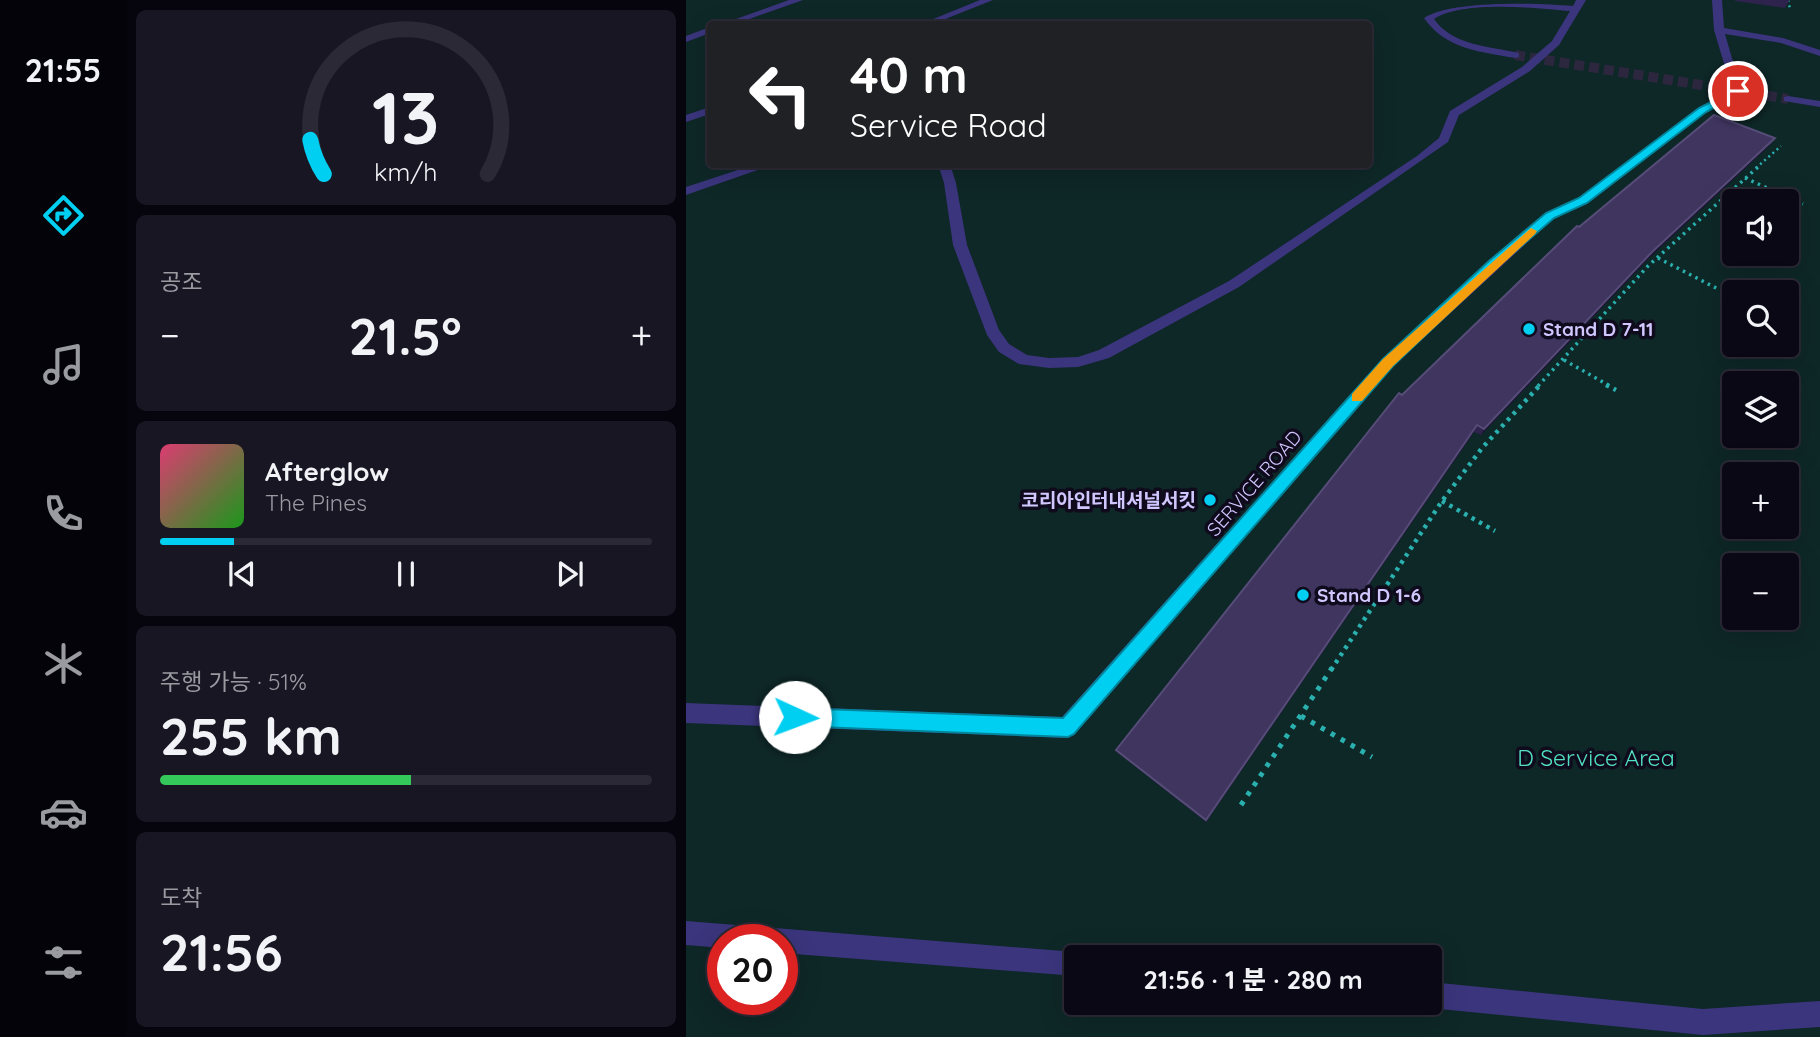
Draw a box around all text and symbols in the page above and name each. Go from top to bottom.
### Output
text: 40 m [850,44,968,105]
icon: left [735,49,826,140]
text: 21:55 [25,50,101,90]
pin [1708,61,1768,121]
text: 13 [372,71,440,162]
icon: arrive [1719,72,1757,110]
text: Service Road [850,105,1047,145]
text: km/h [374,156,438,187]
map controls [1722,189,1799,630]
button: sound [1722,189,1799,266]
icon: directions [39,191,88,240]
text: 공조 [160,267,202,296]
button: search [1722,280,1799,357]
text: 21.5° [349,303,462,368]
text: − [160,311,180,359]
text: + [631,311,652,359]
place label: Stand D 7-11 [1543,317,1654,341]
marker: Stand D 7-11 [1521,321,1537,337]
icon: music [39,340,88,389]
button: layers [1722,371,1799,448]
street label: SERVICE ROAD [1201,425,1307,541]
text: Afterglow [265,455,389,488]
button: + [1722,462,1799,539]
text: The Pines [265,488,367,517]
place label: 코리아인터내셔널서킷 [1021,488,1196,512]
icon: phone [39,489,88,538]
marker: 코리아인터내셔널서킷 [1202,492,1218,508]
button: − [1722,553,1799,630]
icon: previous [223,555,261,593]
icon: pause [387,555,425,593]
icon: next [551,555,589,593]
place label: Stand D 1-6 [1317,583,1421,607]
marker: Stand D 1-6 [1295,587,1311,603]
icon: climate [39,639,88,688]
text: 주행 가능 · 51% [160,667,307,696]
position arrow [758,680,832,754]
text: 255 km [160,703,342,768]
park label: D Service Area [1517,743,1675,772]
icon: car [39,788,88,837]
text: 도착 [160,883,202,912]
text: 21:56 [160,919,283,984]
speed limit sign: 20 [707,924,798,1015]
icon: filters [39,938,88,987]
text: 21:56 · 1 분 · 280 m [1143,963,1363,996]

